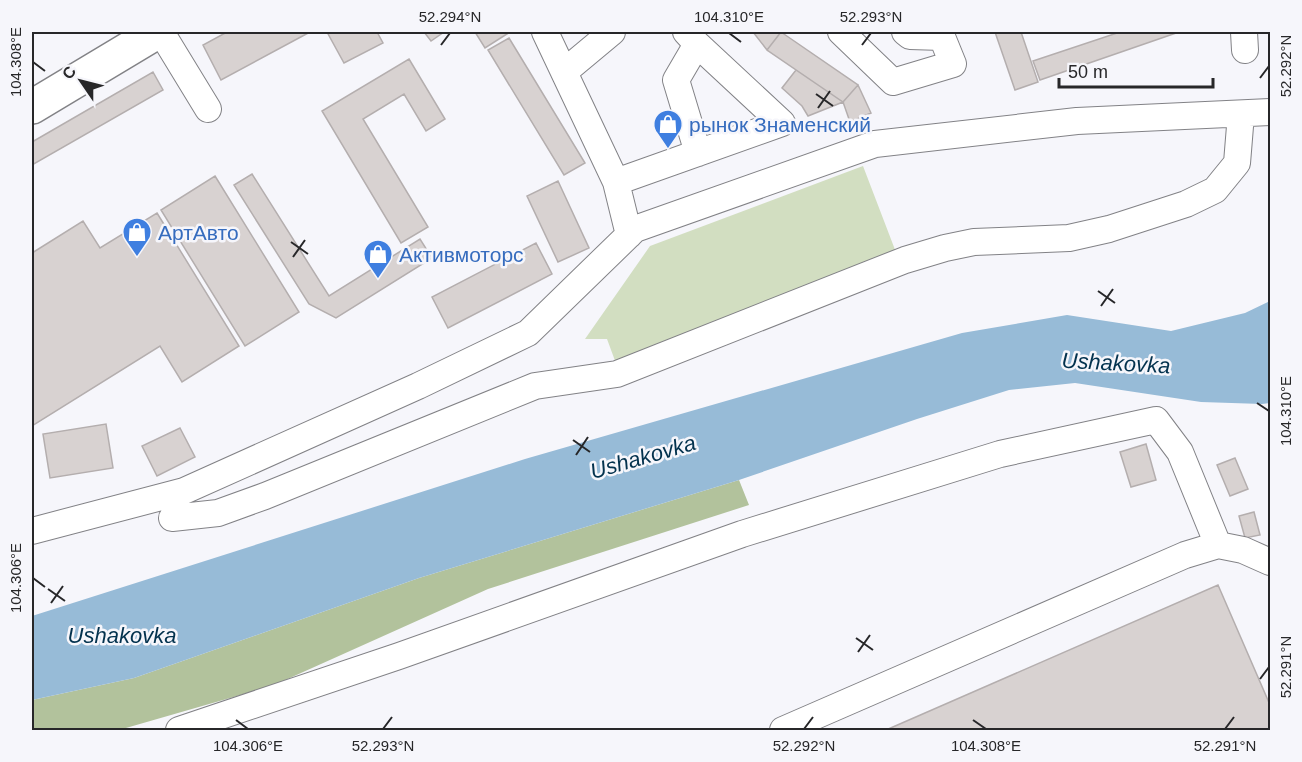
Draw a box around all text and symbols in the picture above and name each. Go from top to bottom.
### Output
text: 52.294°N [419,8,481,25]
text: 104.310°E [694,8,764,25]
text: 52.293°N [840,8,902,25]
text: 104.308°E [7,27,24,97]
text: 52.292°N [1277,35,1294,97]
north arrow [51,51,111,111]
scale bar [1059,51,1214,89]
text: 50 m [1068,62,1108,82]
text: С [59,63,80,82]
shop icon: рынок Знаменский [652,108,684,150]
place label: рынок Знаменский [689,113,871,136]
shop icon: АртАвто [121,216,153,258]
place label: АртАвто [158,221,239,244]
shop icon: Активмоторс [362,238,394,280]
place label: Активмоторс [399,243,524,266]
water label: Ushakovka [1061,348,1171,378]
text: 104.310°E [1277,376,1294,446]
water label: Ushakovka [587,430,699,484]
text: 104.306°E [7,543,24,613]
water label: Ushakovka [68,623,176,648]
text: 52.291°N [1277,636,1294,698]
text: 104.306°E [213,737,283,754]
text: 52.293°N [352,737,414,754]
text: 52.292°N [773,737,835,754]
text: 104.308°E [951,737,1021,754]
text: 52.291°N [1194,737,1256,754]

